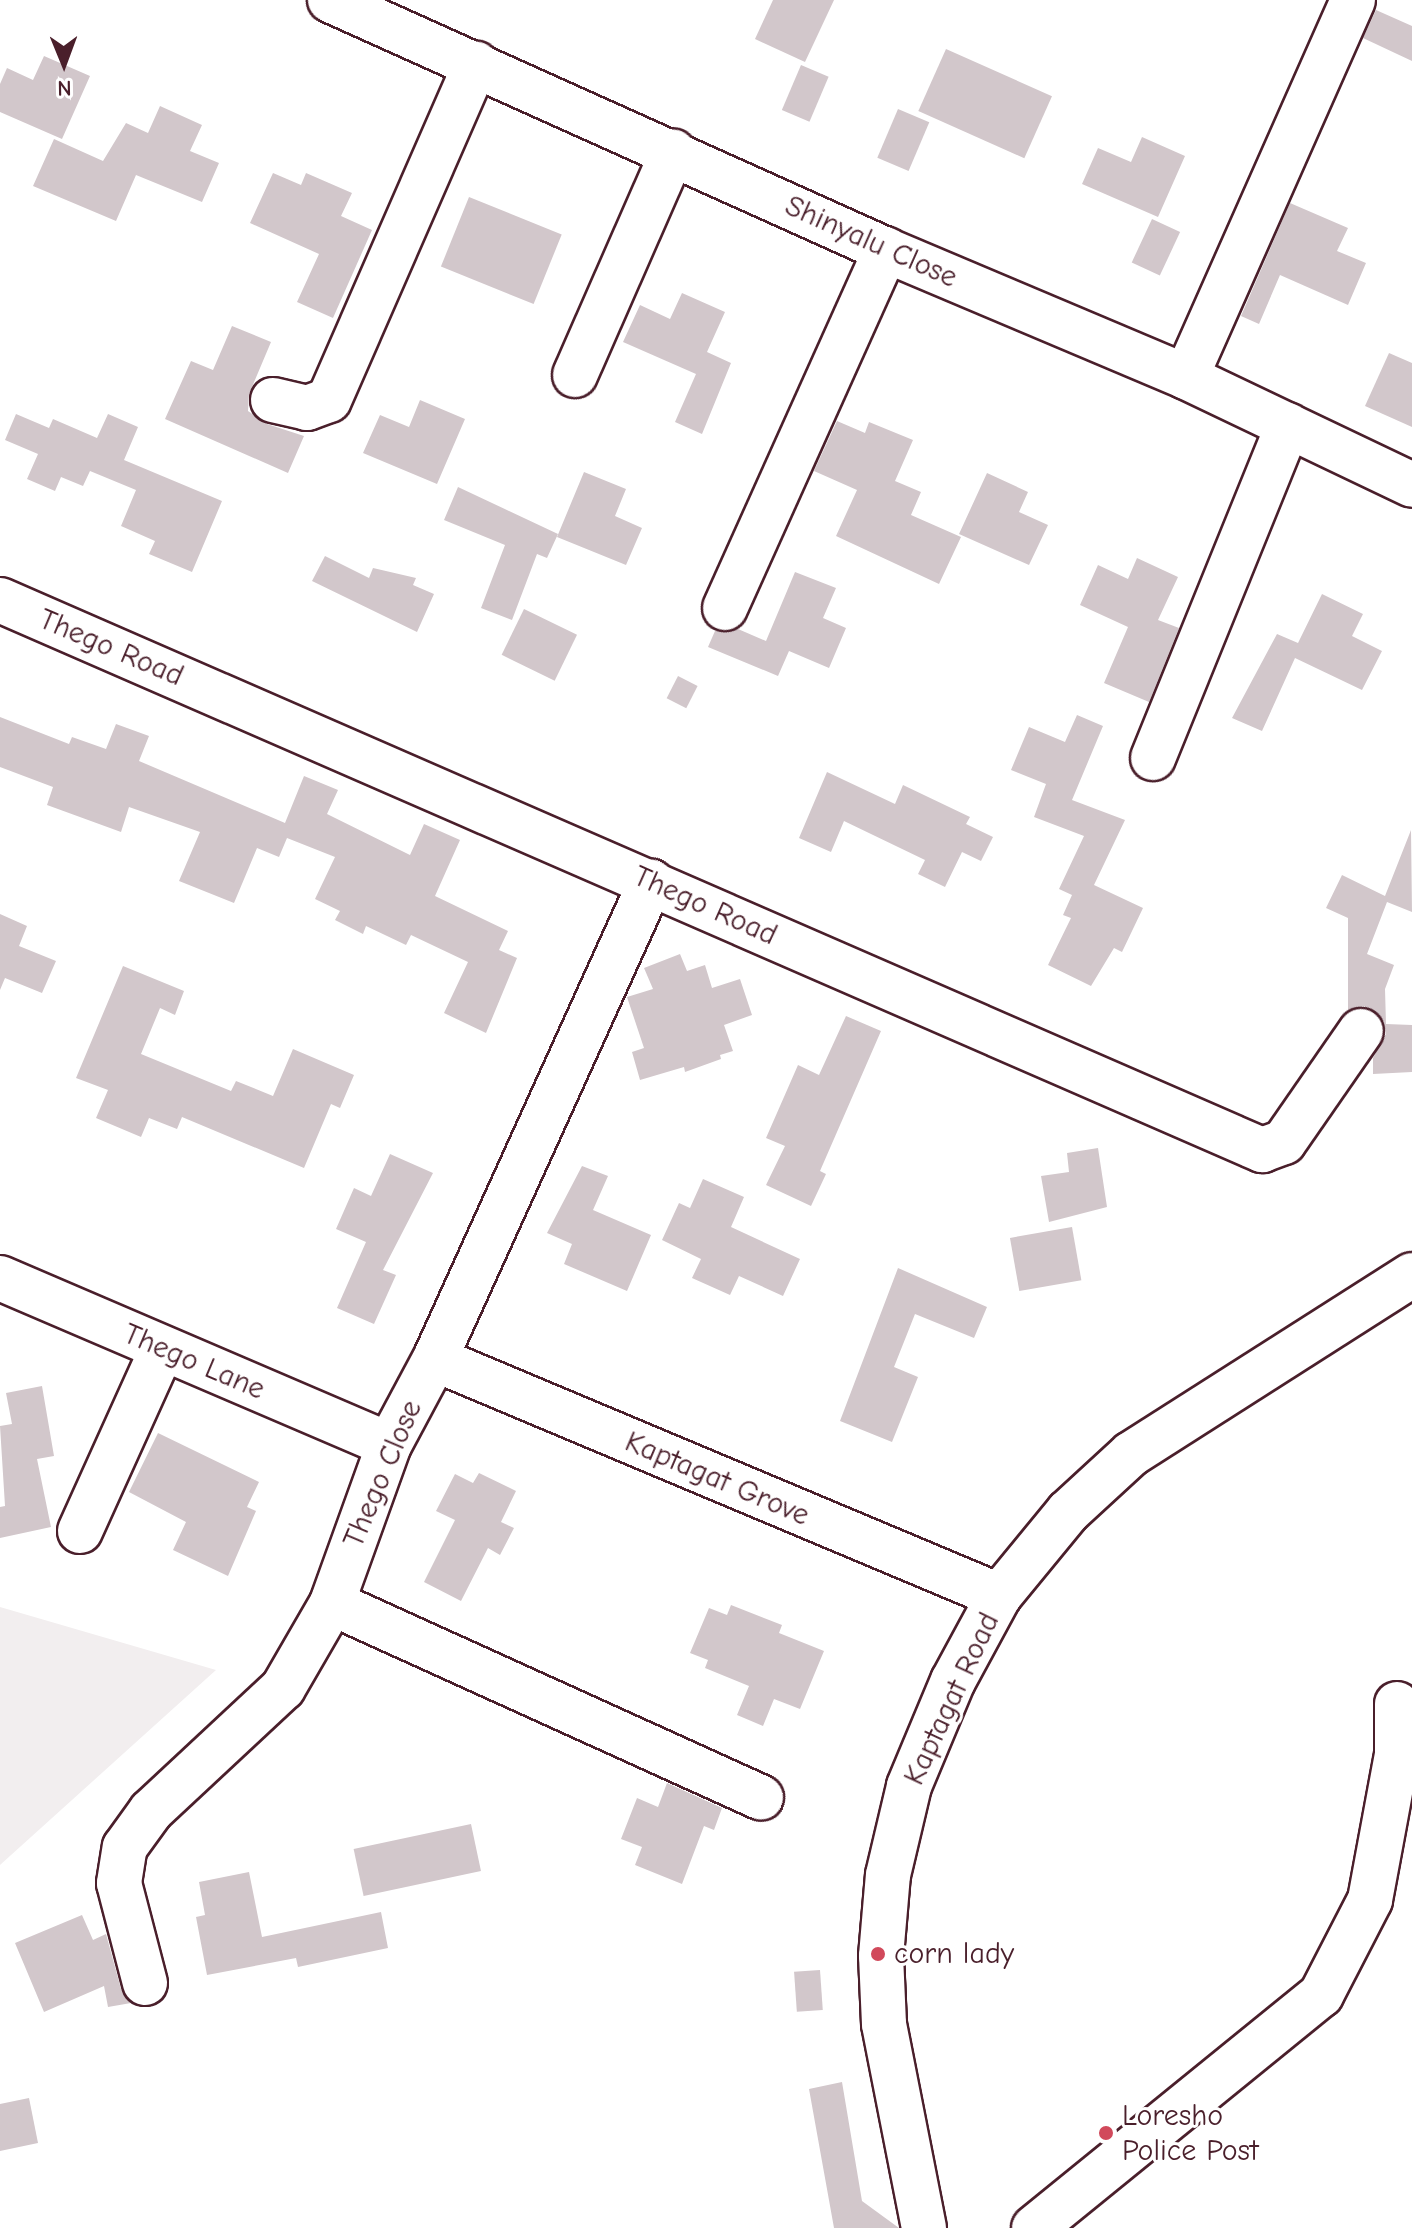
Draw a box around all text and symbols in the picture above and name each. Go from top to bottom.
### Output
north arrow [24,24,104,104]
text: N [57,75,72,101]
street label: Shinyalu Close [779,188,963,296]
street label: Thego Road [33,601,189,695]
street label: Thego Road [628,858,782,954]
street label: Thego Lane [118,1316,270,1408]
street label: Thego Close [336,1395,430,1553]
street label: Kaptagat Grove [620,1424,814,1534]
street label: Kaptagat Road [896,1607,1008,1791]
place label: corn lady [894,1936,1014,1972]
marker: corn lady [869,1945,887,1963]
place label: Loresho Police Post [1122,2098,1259,2168]
marker: Loresho Police Post [1097,2124,1115,2142]

